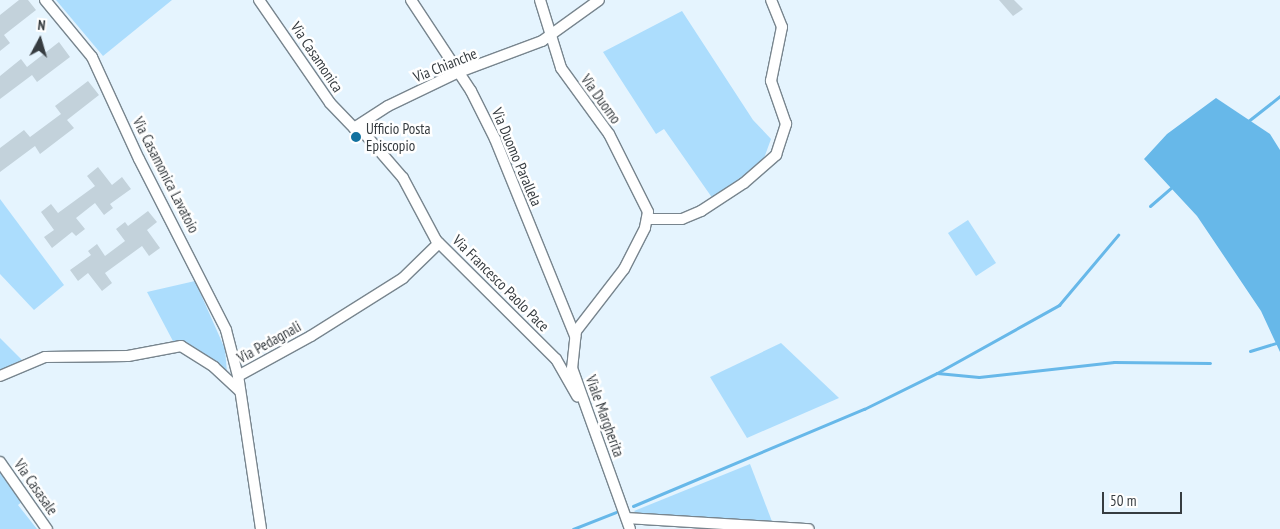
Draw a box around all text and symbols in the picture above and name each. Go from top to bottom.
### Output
north arrow [15,15,65,65]
text: N [37,16,46,34]
street label: Via Casamonica [287,19,347,95]
street label: Via Chianche [411,44,479,86]
street label: Via Duomo [577,71,625,127]
street label: Via Duomo Parallela [488,105,546,209]
street label: Via Casamonica Lavatoio [129,114,203,236]
place label: Ufficio Posta Episcopio [366,119,430,154]
marker: Ufficio Posta Episcopio [350,131,362,143]
street label: Via Francesco Paolo Pace [449,231,553,335]
street label: Via Pedagnali [234,317,304,367]
street label: Viale Margherita [582,373,628,459]
street label: Via Casasale [10,456,62,518]
scale bar [1105,482,1185,514]
text: 50 m [1110,491,1136,510]

